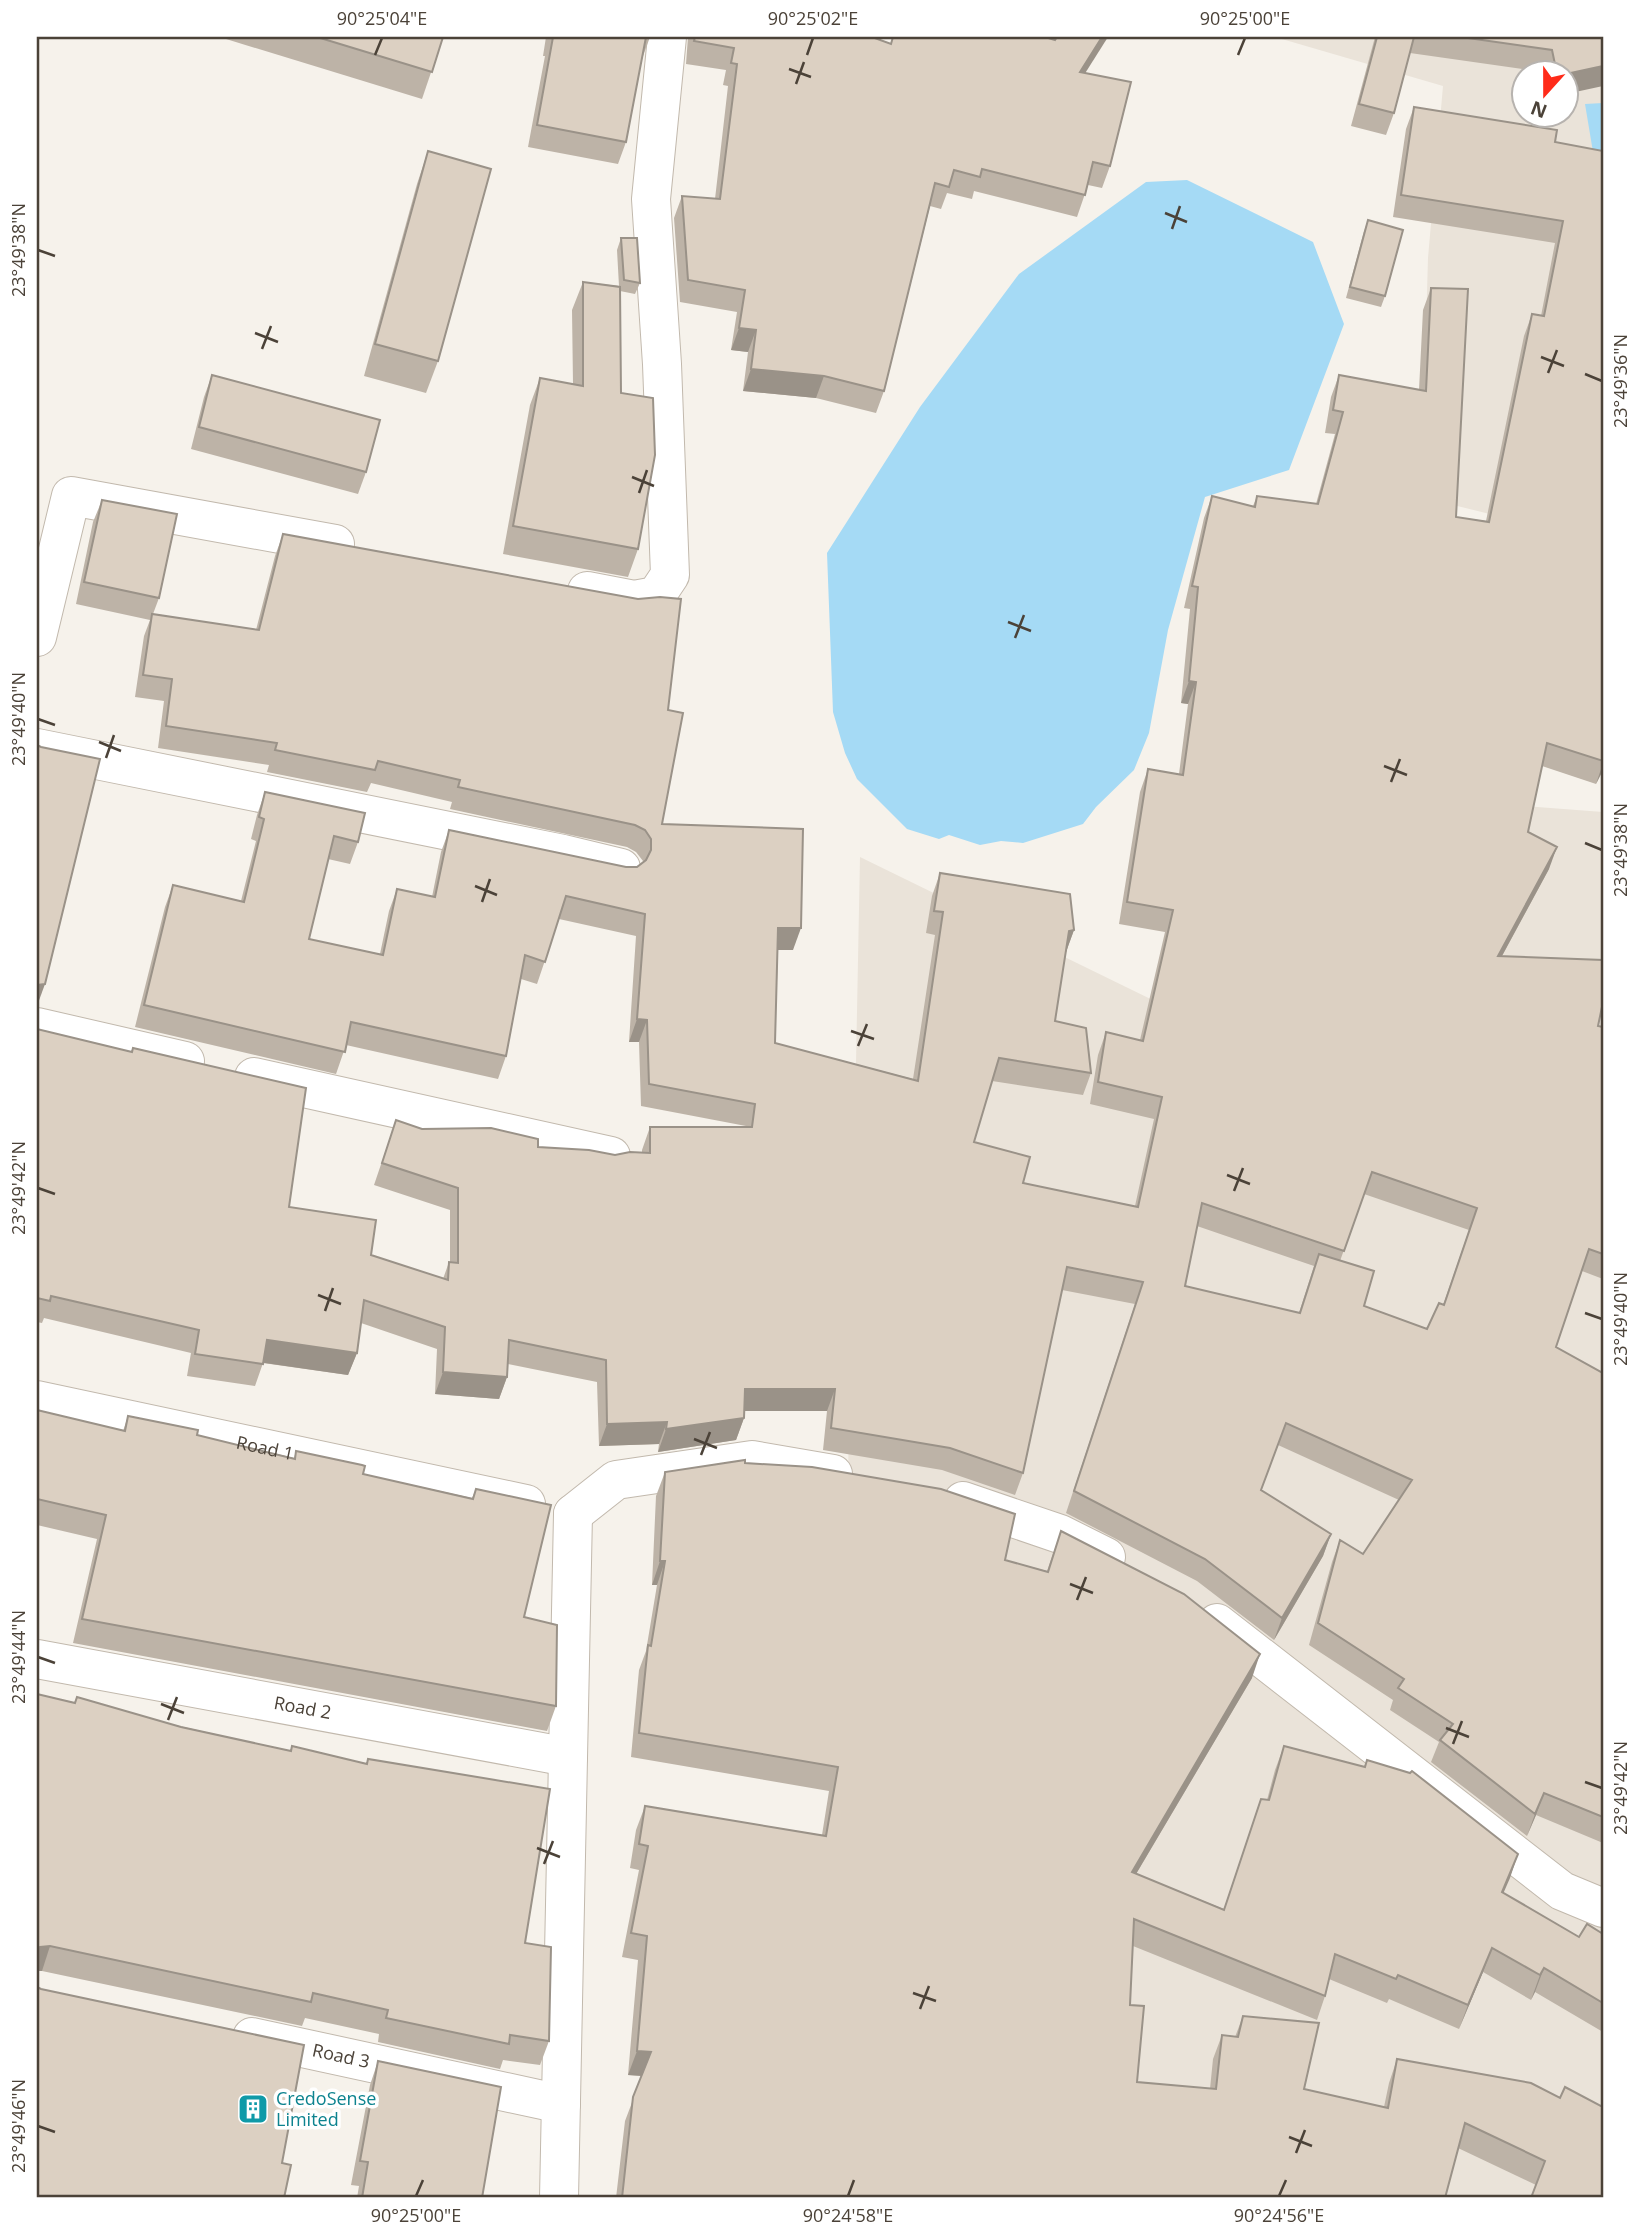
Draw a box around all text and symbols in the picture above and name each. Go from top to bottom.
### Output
text: 90°25'04"E [337,6,427,30]
text: 90°25'02"E [768,6,858,30]
text: 90°25'00"E [1200,6,1290,30]
north arrow [1510,60,1580,130]
text: N [1527,95,1551,125]
text: 23°49'38"N [6,203,30,297]
text: 23°49'36"N [1608,334,1632,428]
text: 23°49'40"N [6,672,30,766]
text: 23°49'38"N [1608,803,1632,897]
text: 23°49'42"N [6,1141,30,1235]
text: 23°49'40"N [1608,1272,1632,1366]
street label: Road 1 [234,1430,296,1465]
text: 23°49'44"N [6,1610,30,1704]
street label: Road 2 [272,1690,333,1724]
text: 23°49'42"N [1608,1741,1632,1835]
street label: Road 3 [310,2037,372,2073]
text: 23°49'46"N [6,2079,30,2173]
place label: CredoSense Limited [276,2086,376,2131]
building icon: CredoSense Limited [236,2092,270,2126]
text: 90°25'00"E [371,2203,461,2227]
text: 90°24'58"E [803,2203,893,2227]
text: 90°24'56"E [1234,2203,1324,2227]

